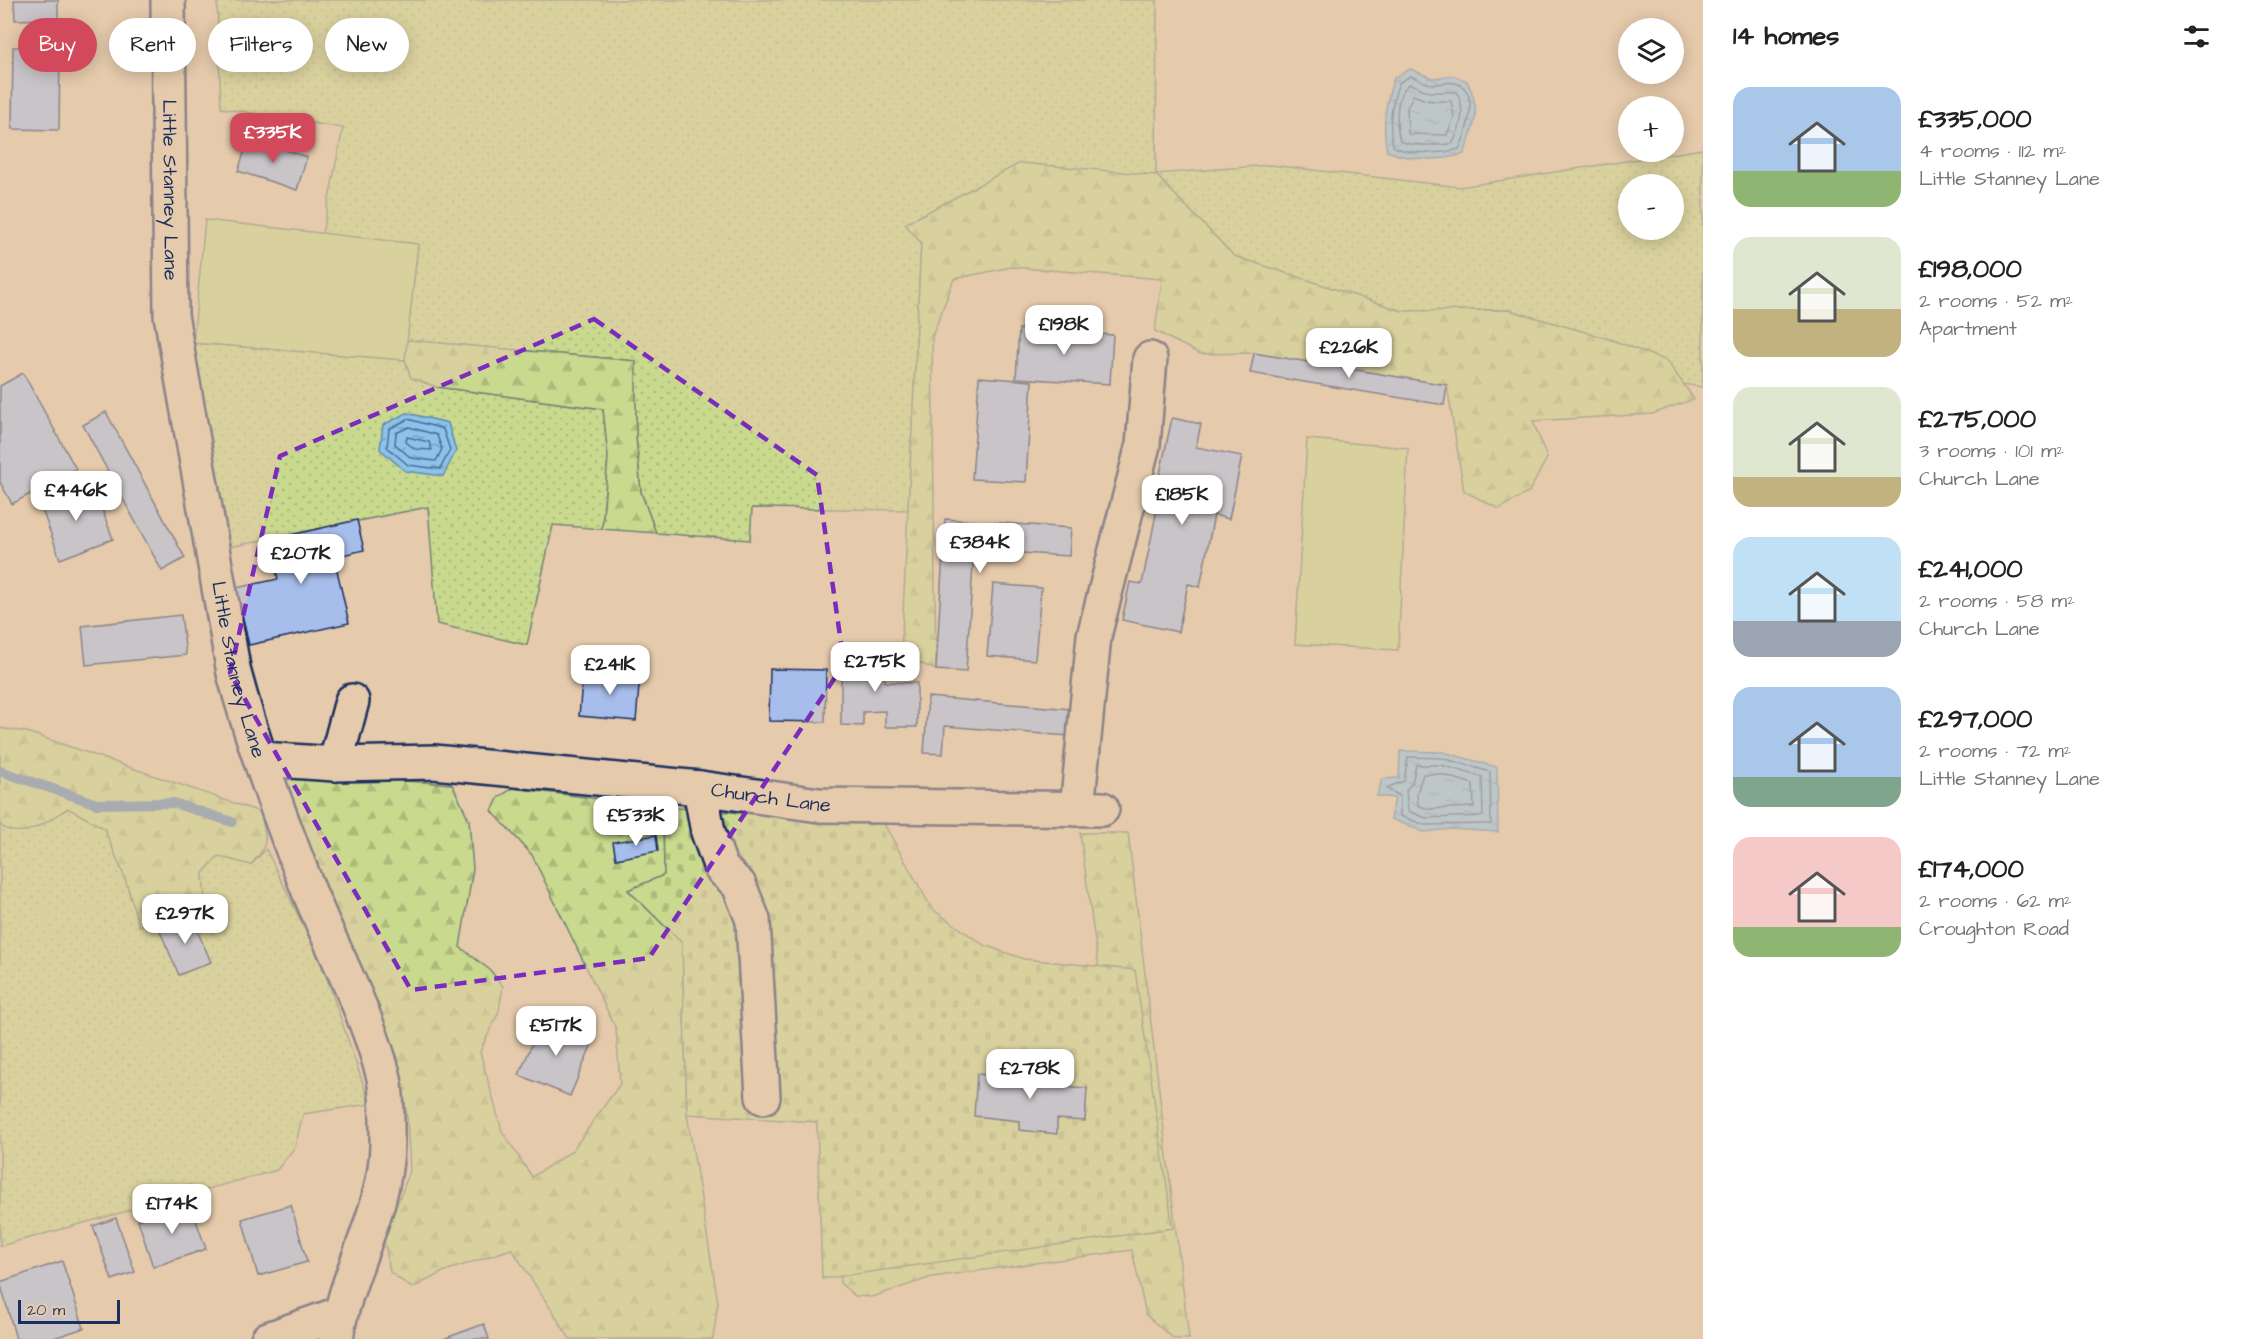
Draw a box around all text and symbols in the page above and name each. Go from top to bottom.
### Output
chip: Buy [18,18,97,72]
chip: Rent [109,18,196,72]
chip: Filters [208,18,313,72]
chip: New [325,18,409,72]
map controls [1618,18,1684,240]
button: layers [1618,18,1684,84]
text: 14 homes [1733,18,1839,54]
icon: filters [2180,20,2213,53]
button: + [1618,96,1684,162]
street label: Little Stanney Lane [155,99,185,281]
text: £335,000 [1919,101,2032,137]
icon: home [1781,111,1853,183]
pin: £335K [231,113,315,164]
text: £335K [244,118,302,146]
text: 4 rooms · 112 m² [1919,137,2066,165]
text: Little Stanney Lane [1919,165,2100,193]
button: − [1618,174,1684,240]
text: £198,000 [1919,251,2022,287]
icon: home [1781,261,1853,333]
text: 2 rooms · 52 m² [1919,287,2073,315]
pin: £198K [1022,305,1106,356]
text: £198K [1039,310,1089,338]
text: Apartment [1919,315,2017,343]
pin: £226K [1307,328,1391,379]
text: £226K [1320,333,1378,361]
text: £275,000 [1919,401,2036,437]
icon: home [1781,411,1853,483]
text: 3 rooms · 101 m² [1919,437,2064,465]
text: Church Lane [1919,465,2040,493]
pin: £446K [34,471,118,522]
pin: £185K [1140,475,1224,526]
text: £446K [45,476,107,504]
text: £185K [1156,480,1208,508]
pin: £384K [938,523,1022,574]
text: £384K [950,528,1010,556]
pin: £207K [259,534,343,585]
text: £207K [271,539,331,567]
text: £241,000 [1919,551,2023,587]
icon: home [1781,561,1853,633]
street label: Little Stanney Lane [204,579,273,762]
text: 2 rooms · 58 m² [1919,587,2075,615]
text: Church Lane [1919,615,2040,643]
pin: £275K [833,642,917,693]
pin: £241K [568,645,652,696]
text: £275K [845,647,905,675]
text: £241K [585,650,635,678]
text: £297,000 [1919,701,2033,737]
icon: home [1781,711,1853,783]
text: 2 rooms · 72 m² [1919,737,2071,765]
text: Little Stanney Lane [1919,765,2100,793]
street label: Church Lane [709,776,831,819]
pin: £533K [594,796,678,847]
text: £533K [607,801,665,829]
text: £174,000 [1919,851,2024,887]
icon: home [1781,861,1853,933]
text: 2 rooms · 62 m² [1919,887,2071,915]
pin: £297K [143,894,227,945]
text: £297K [156,899,214,927]
text: Croughton Road [1919,915,2069,943]
pin: £517K [514,1006,598,1057]
text: £517K [530,1011,582,1039]
pin: £278K [988,1049,1072,1100]
text: £278K [1000,1054,1060,1082]
pin: £174K [130,1184,214,1235]
text: £174K [146,1189,198,1217]
scale bar [18,1297,120,1324]
text: 20 m [27,1299,65,1321]

